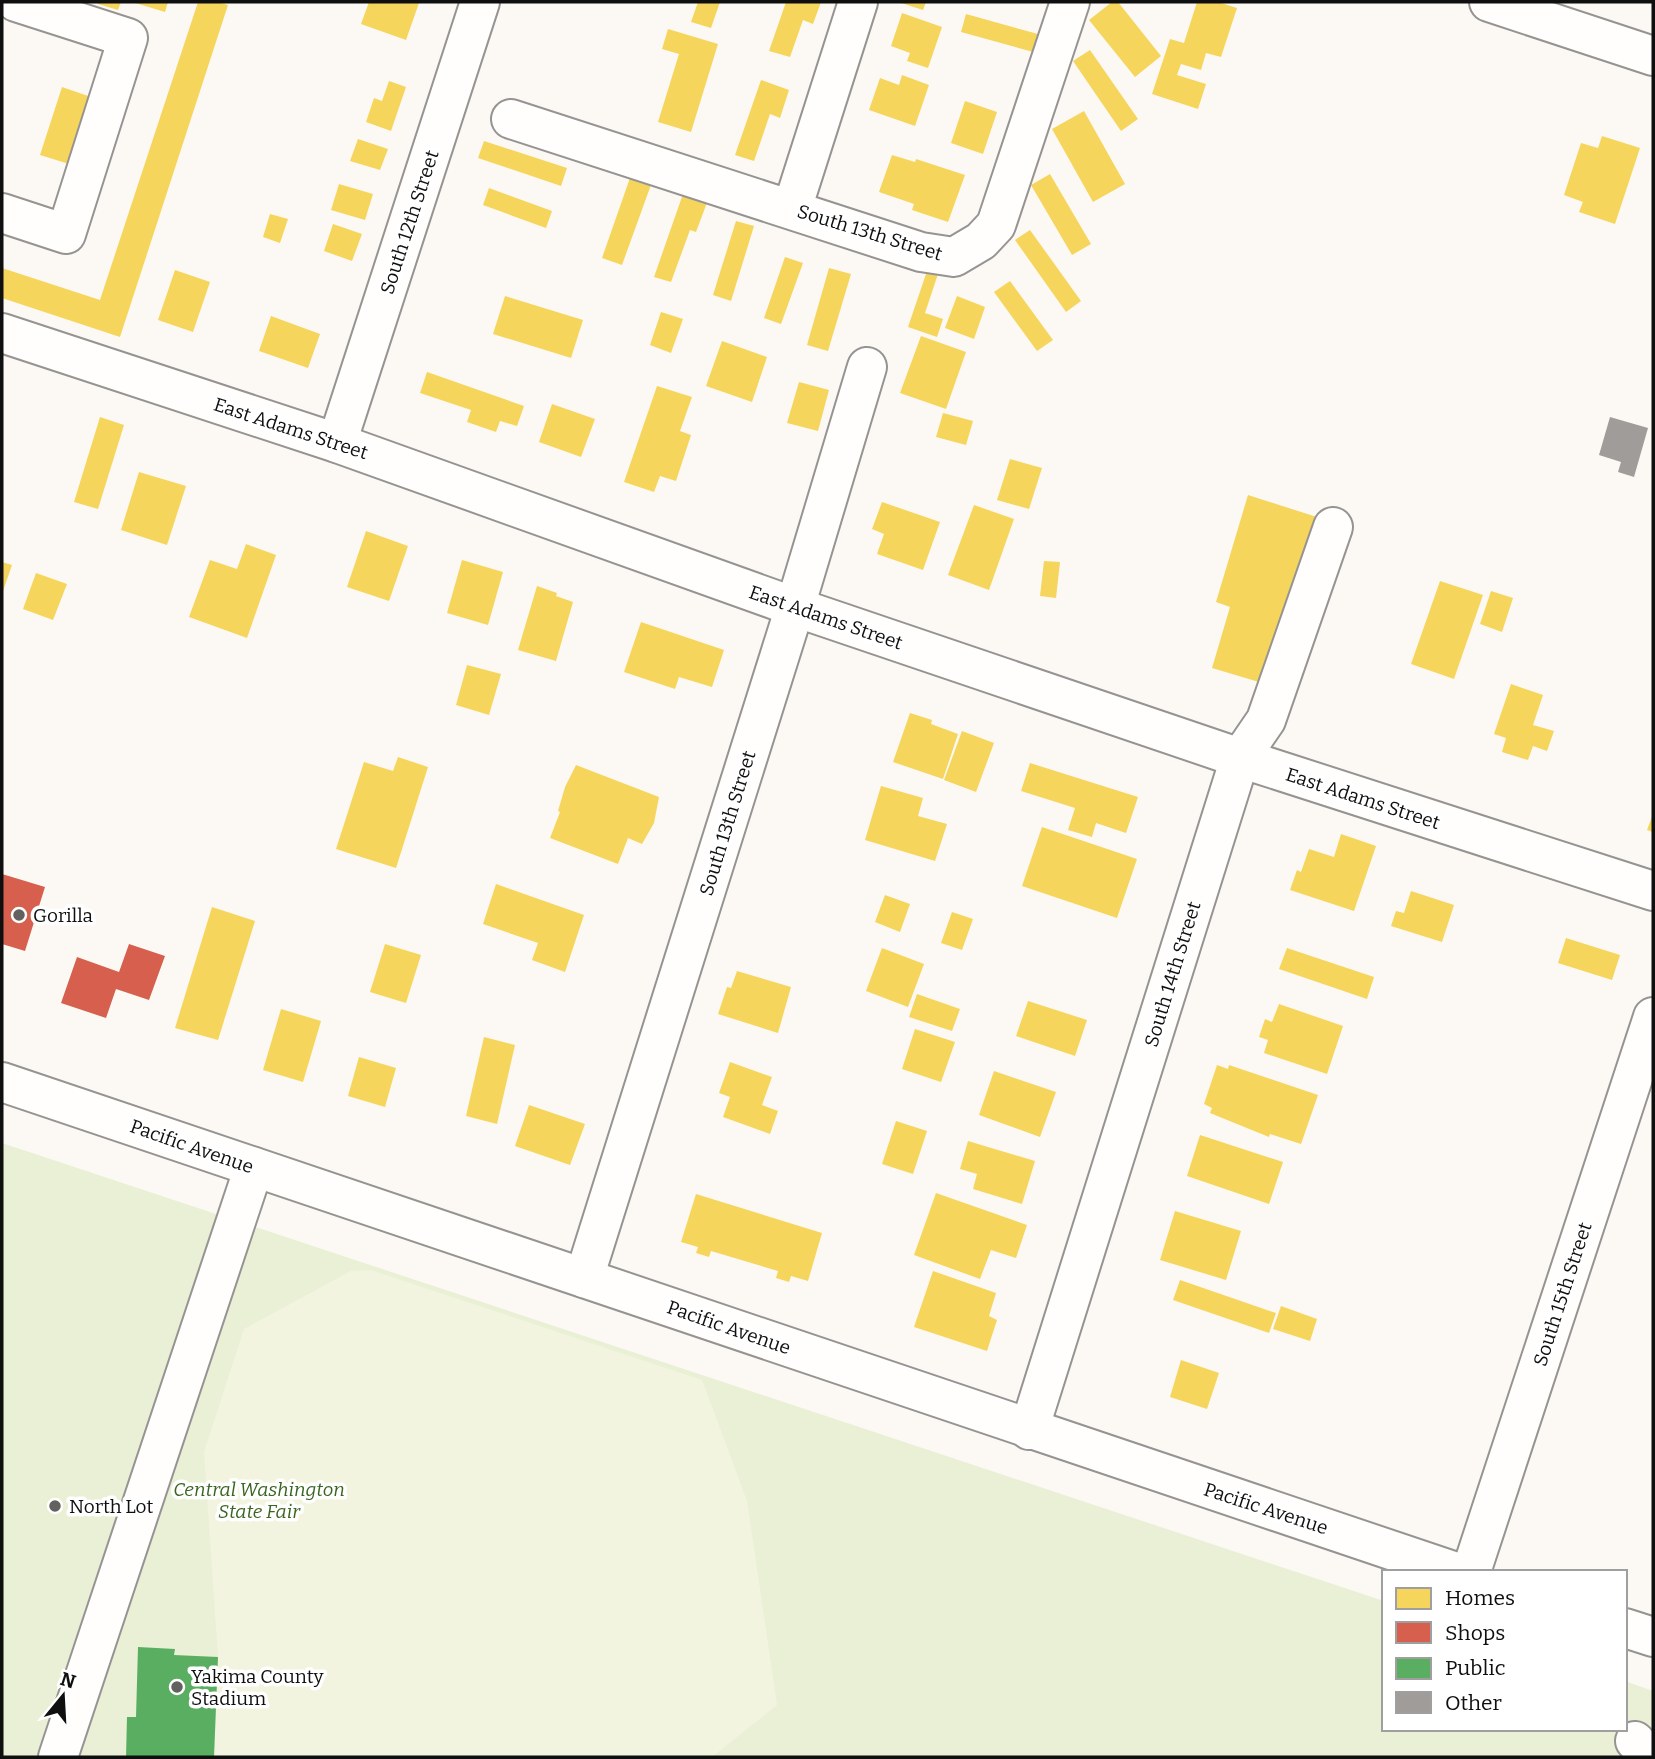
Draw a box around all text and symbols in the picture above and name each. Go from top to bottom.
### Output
street label: South 12th Street [375,147,444,297]
street label: South 13th Street [795,199,945,266]
street label: East Adams Street [211,393,371,464]
street label: East Adams Street [746,580,906,655]
street label: South 13th Street [694,748,761,898]
street label: East Adams Street [1283,763,1443,834]
street label: South 14th Street [1139,899,1206,1050]
place label: Gorilla [33,904,93,927]
marker: Gorilla [11,907,27,923]
street label: Pacific Avenue [127,1115,257,1178]
street label: South 15th Street [1528,1219,1597,1369]
street label: Pacific Avenue [664,1296,794,1359]
park label: Central Washington State Fair [173,1478,345,1523]
street label: Pacific Avenue [1201,1478,1331,1539]
place label: North Lot [69,1495,154,1518]
marker: North Lot [47,1498,63,1514]
legend [1382,1570,1627,1731]
text: Homes [1445,1585,1515,1611]
text: Shops [1445,1620,1505,1646]
text: Public [1445,1655,1506,1681]
north arrow [28,1661,98,1731]
place label: Yakima County Stadium [191,1665,324,1710]
text: N [58,1667,79,1694]
marker: Yakima County Stadium [169,1679,185,1695]
text: Other [1445,1690,1502,1716]

